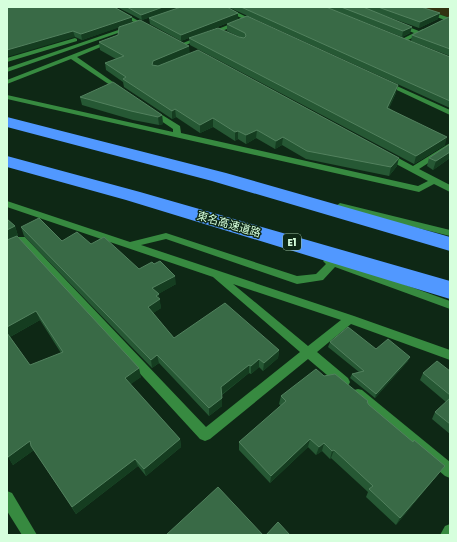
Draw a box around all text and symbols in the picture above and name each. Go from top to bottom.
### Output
street label: 東名高速道路 [195,207,263,241]
road number: E1 [283,234,301,250]

